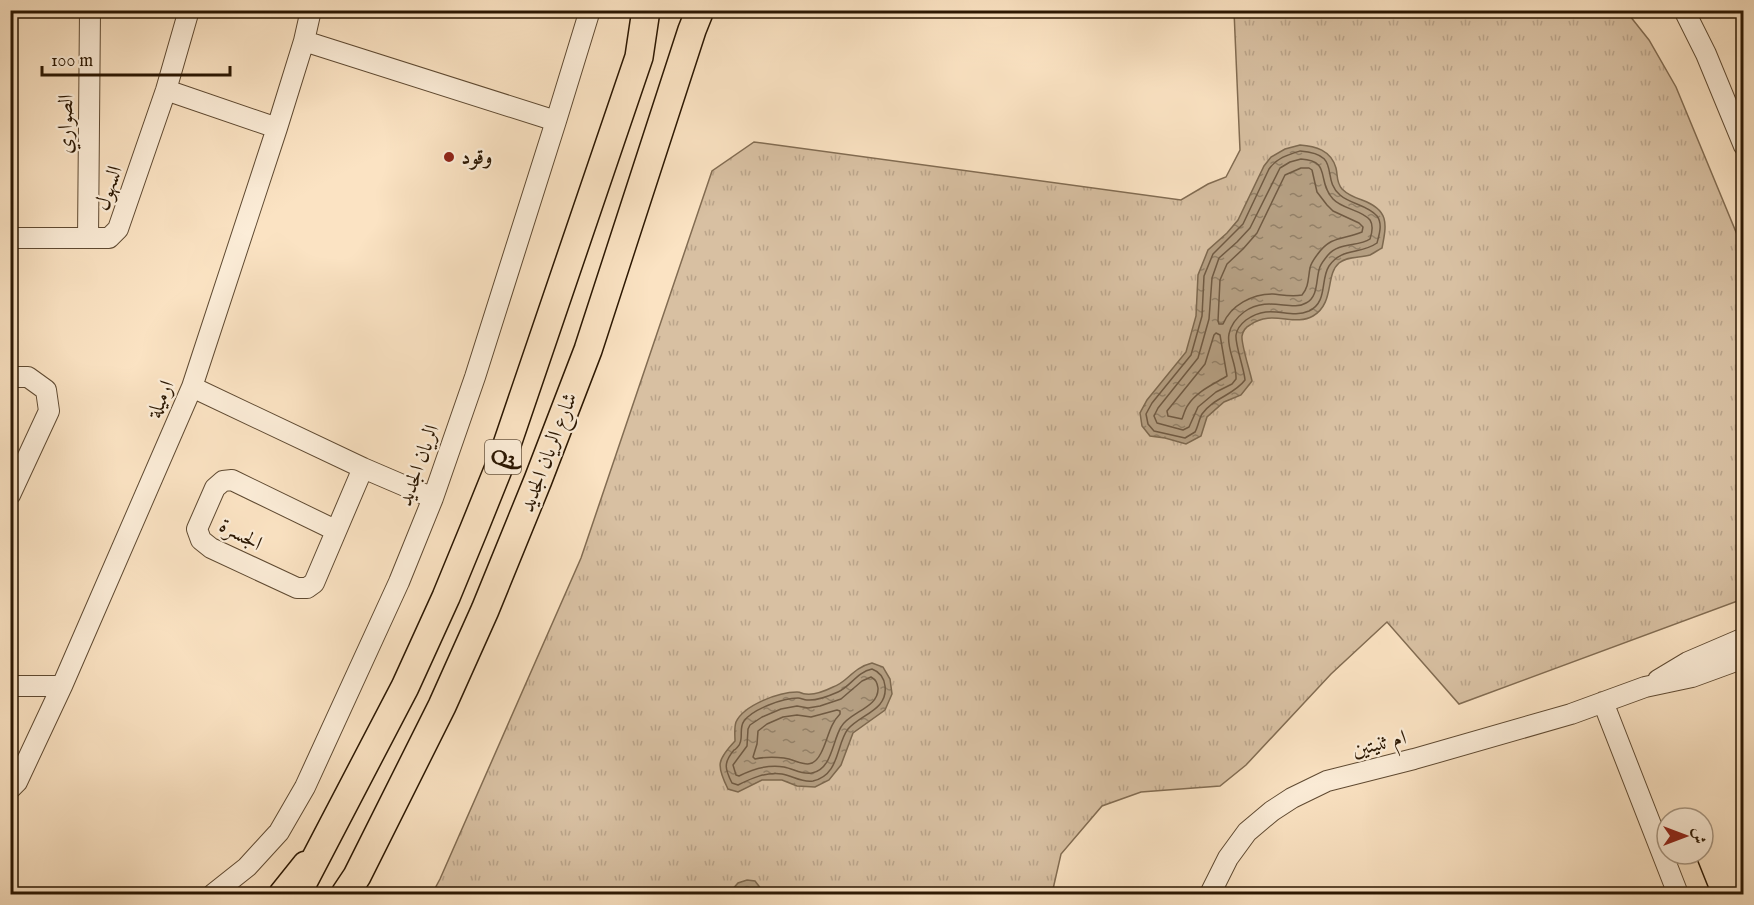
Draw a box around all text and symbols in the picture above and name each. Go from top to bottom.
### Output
scale bar [42,39,230,77]
text: 100 m [51,50,93,73]
street label: الصواري [52,94,82,154]
place label: وقود [461,145,492,172]
marker: وقود [442,150,456,164]
street label: السهول [89,162,130,215]
street label: ارميلة [141,377,181,424]
street label: شارع الريان الجديد [514,389,587,517]
street label: الريان الجديد [392,421,447,510]
road number: Q3 [485,440,521,474]
street label: الجسرة [214,513,267,558]
street label: ام ثنيتين [1349,725,1410,767]
north arrow [1655,806,1715,866]
text: ش [1688,828,1708,844]

